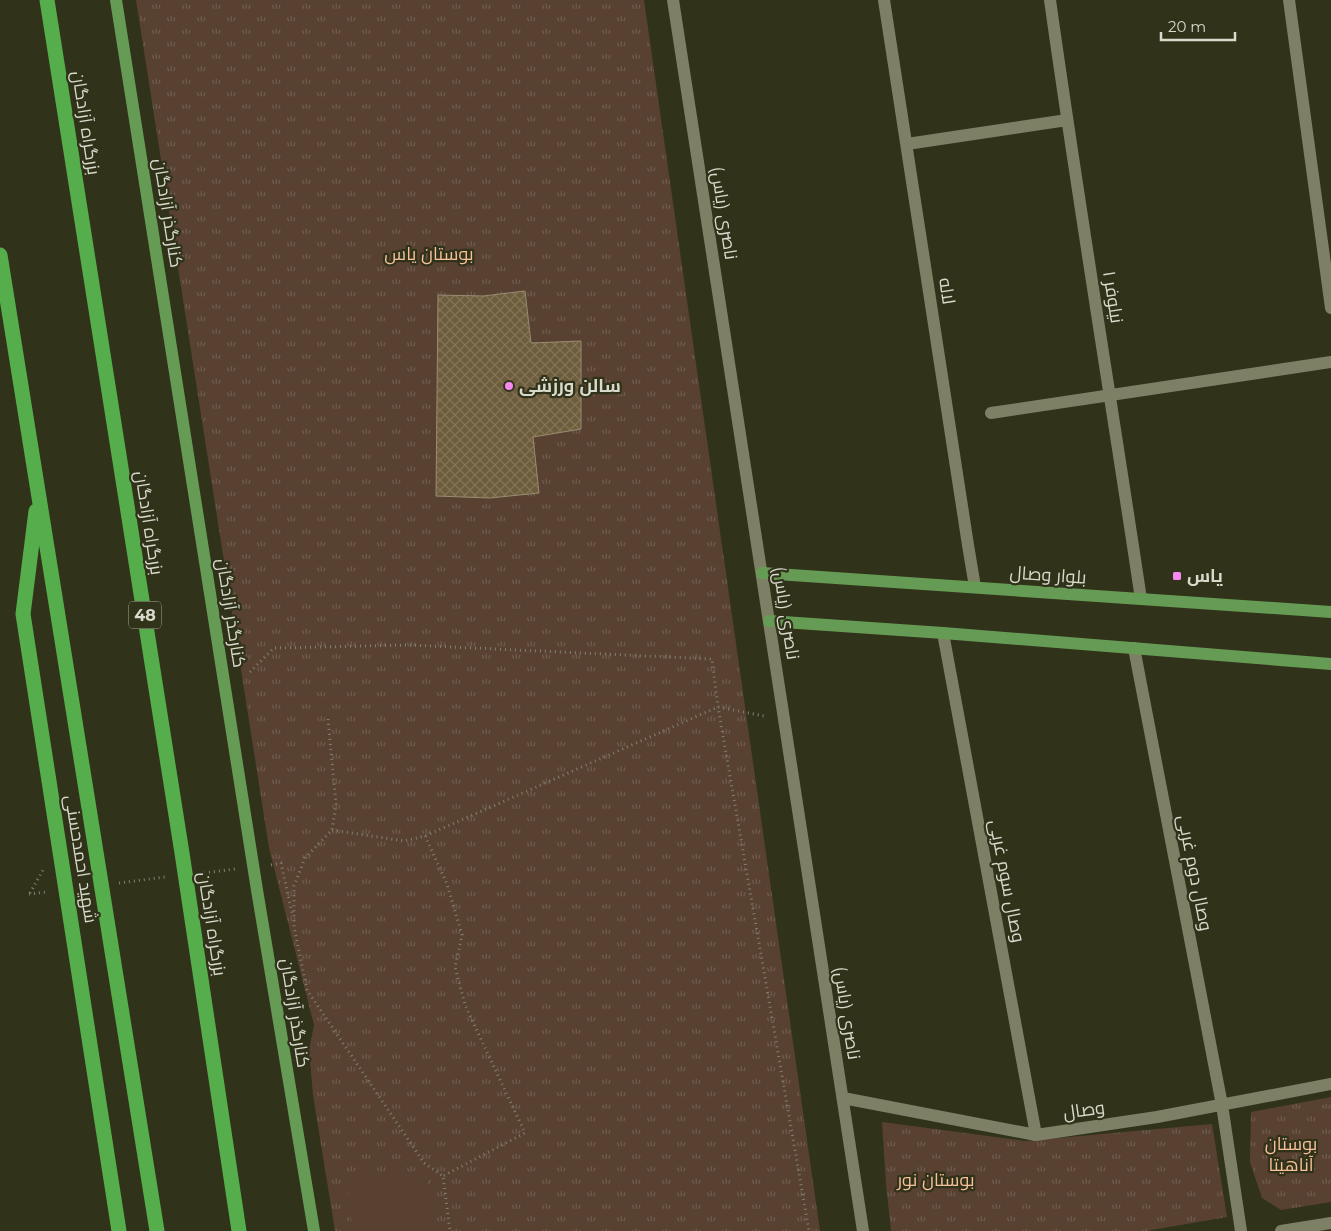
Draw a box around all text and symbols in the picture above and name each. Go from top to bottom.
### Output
scale bar [1161,10,1235,42]
text: 20 m [1168,17,1206,36]
street label: بزرگراه آزادگان [67,69,105,177]
street label: کنارگذر آزادگان [149,157,187,269]
street label: ناصری (یاس) [706,165,742,261]
park label: بوستان یاس [384,243,474,265]
street label: نیلوفر ۱ [1098,269,1128,325]
street label: لاله [934,276,960,306]
place label: سالن ورزشی [519,375,621,397]
marker: سالن ورزشی [503,380,515,392]
street label: بزرگراه آزادگان [130,469,168,577]
street label: کنارگذر آزادگان [212,557,250,669]
street label: بلوار وصال [1009,561,1087,589]
street label: ناصری (یاس) [768,565,804,661]
place label: یاس [1187,565,1223,587]
marker: یاس [1171,570,1183,582]
road number: 48 [129,602,161,628]
street label: شهید احمدحسنی [60,793,102,925]
street label: وصال دوم غربی [1172,813,1217,933]
street label: وصال سوم غربی [983,818,1030,944]
street label: بزرگراه آزادگان [193,870,231,978]
street label: کنارگذر آزادگان [276,957,314,1069]
street label: ناصری (یاس) [829,965,865,1061]
street label: وصال [1062,1096,1106,1124]
park label: بوستان آناهیتا [1265,1133,1317,1176]
park label: بوستان نور [896,1169,975,1191]

